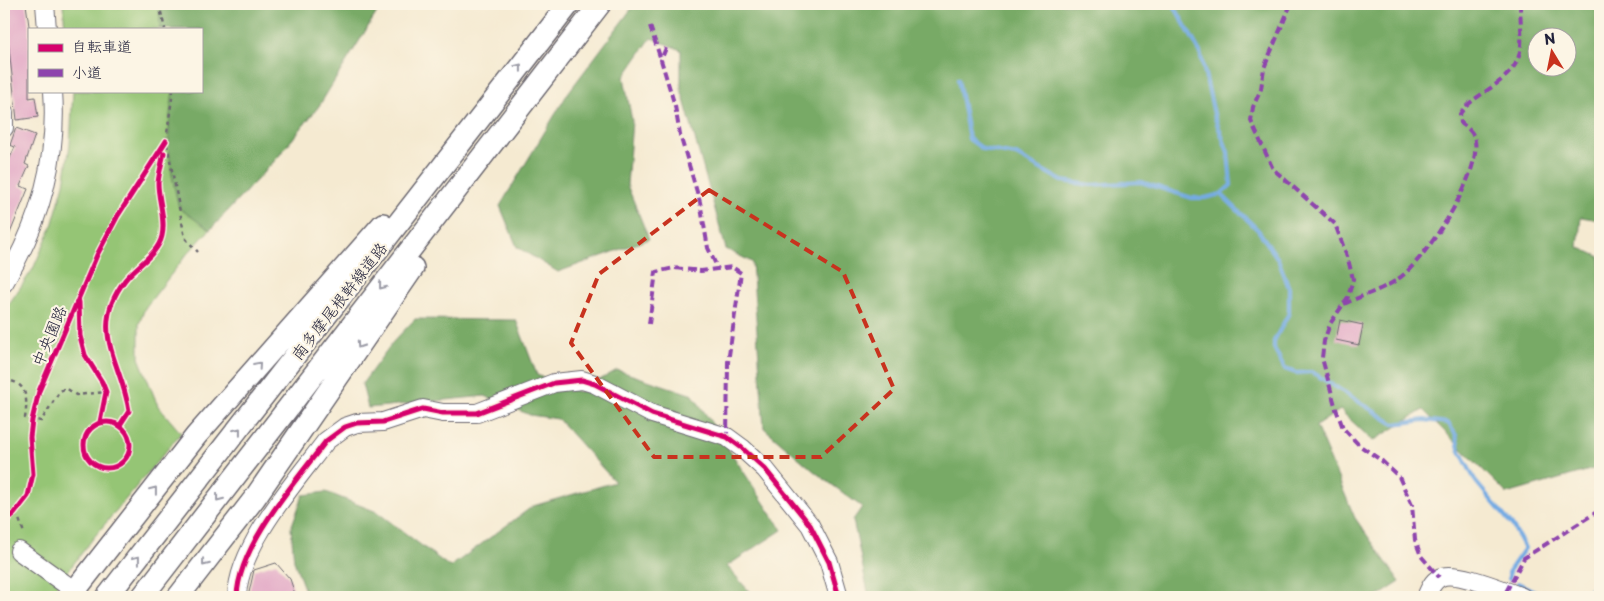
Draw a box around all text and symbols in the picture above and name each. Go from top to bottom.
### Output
text: N [1542,27,1557,50]
legend [28,28,202,92]
north arrow [1526,28,1576,78]
text: 自転車道 [72,34,132,57]
text: 小道 [72,60,102,83]
one-way arrow [514,64,522,73]
street label: 南多摩尾根幹線道路 [284,236,392,365]
one-way arrow [379,280,388,290]
street label: 中央園路 [25,301,72,370]
one-way arrow [357,339,366,348]
one-way arrow [252,362,261,371]
one-way arrow [232,428,240,437]
one-way arrow [148,487,156,496]
one-way arrow [216,493,225,502]
one-way arrow [132,556,140,565]
one-way arrow [202,557,211,566]

